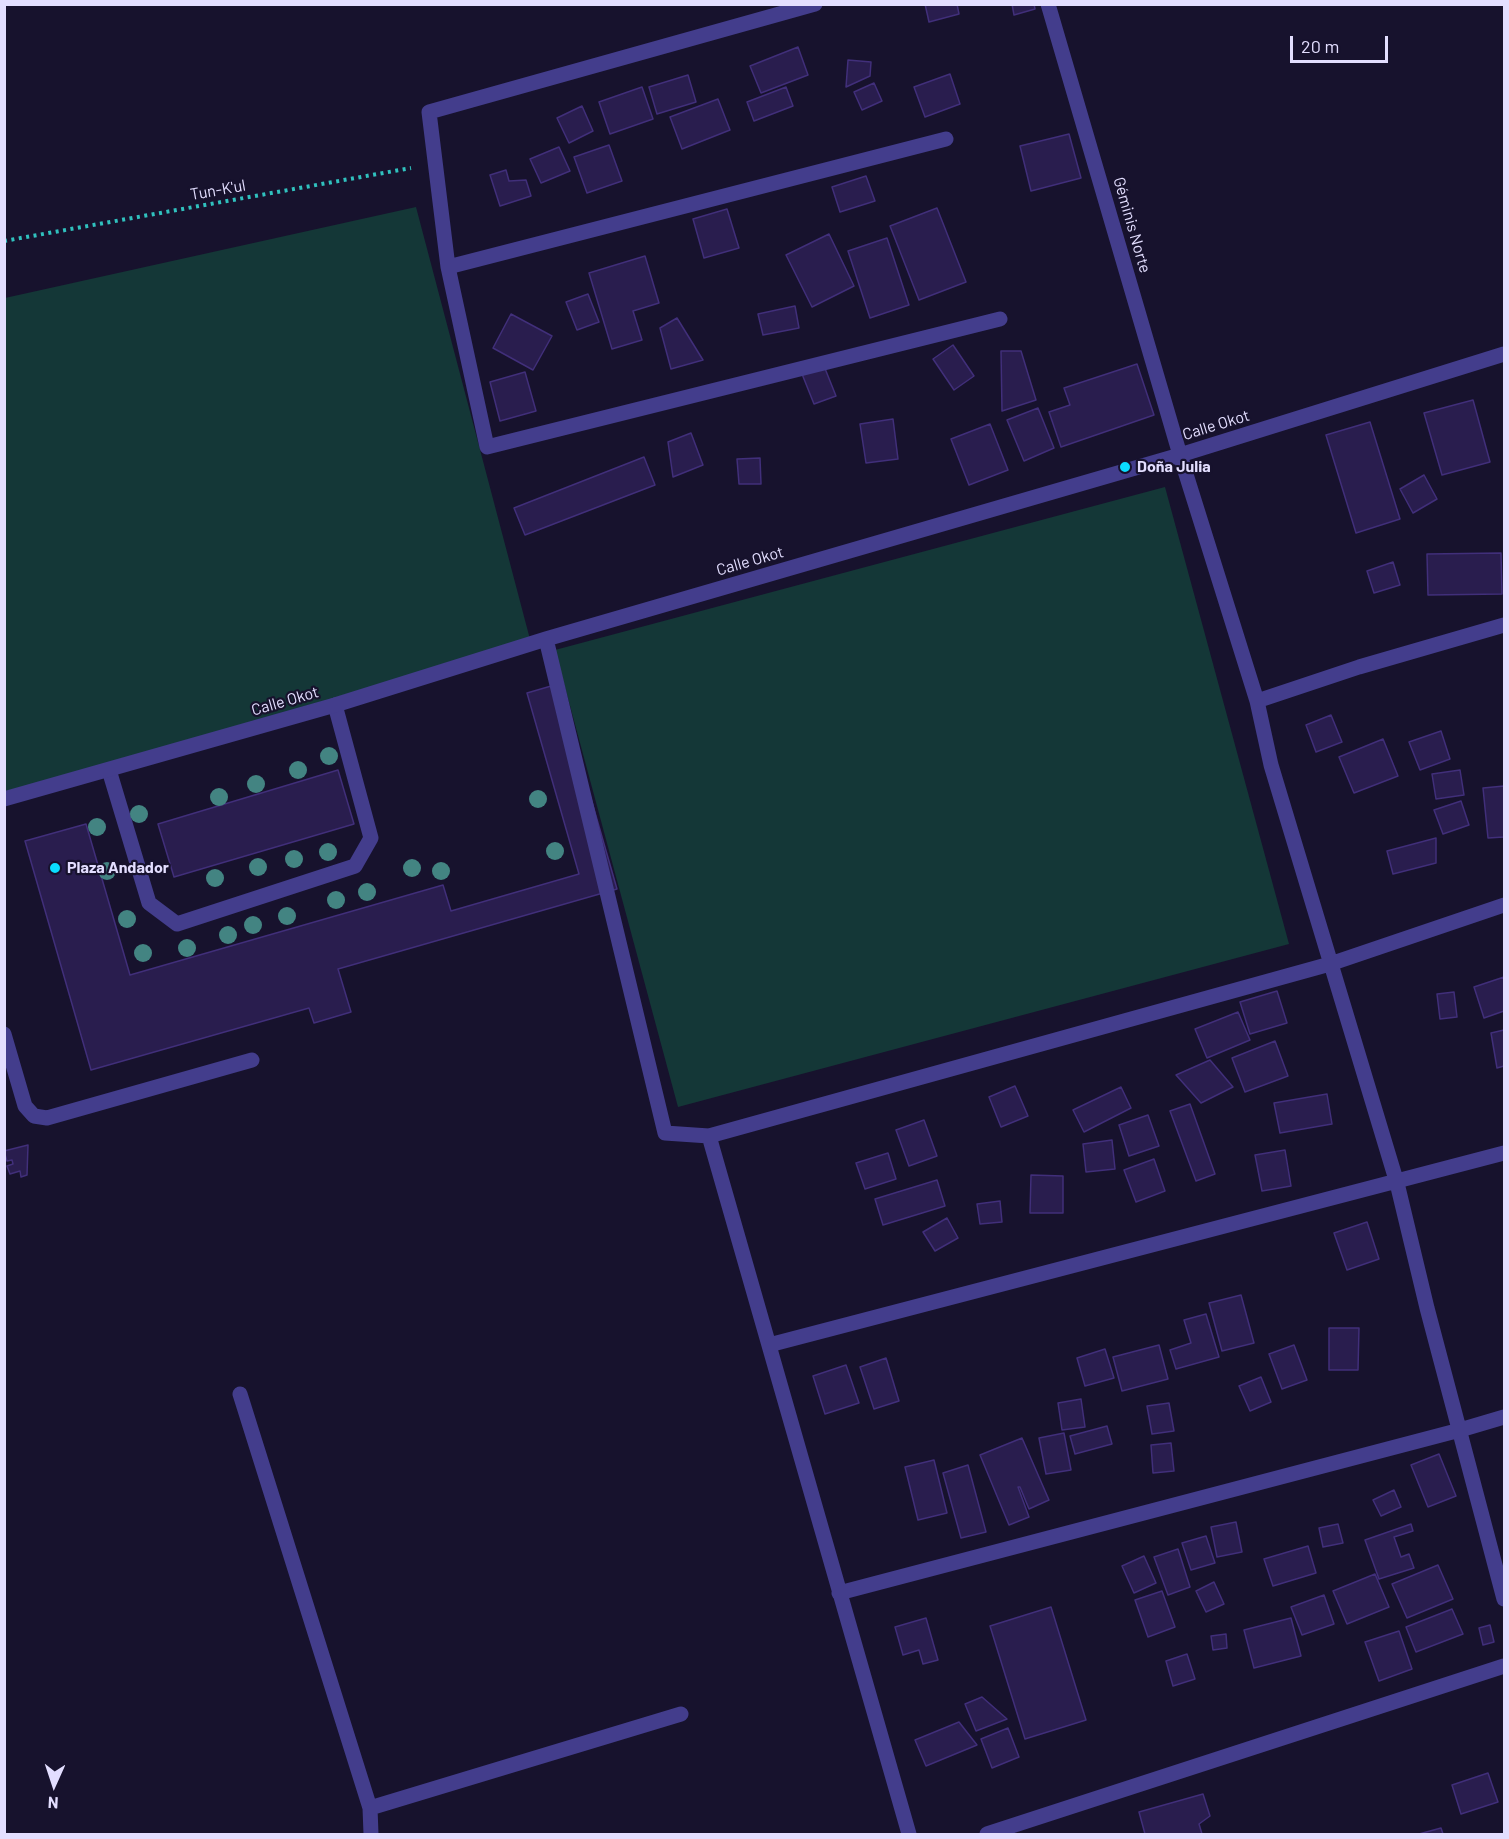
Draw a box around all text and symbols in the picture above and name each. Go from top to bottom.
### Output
scale bar [1293,24,1390,62]
text: 20 m [1301,35,1339,57]
street label: Géminis Norte [1109,175,1155,275]
street label: Tun-K'ul [189,176,247,204]
street label: Calle Okot [1180,406,1252,444]
place label: Doña Julia [1137,457,1211,477]
marker: Doña Julia [1118,460,1132,474]
street label: Calle Okot [714,542,786,580]
street label: Calle Okot [249,682,321,720]
place label: Plaza Andador [67,858,169,878]
marker: Plaza Andador [48,861,62,875]
north arrow [24,1755,84,1815]
text: N [47,1794,59,1813]

